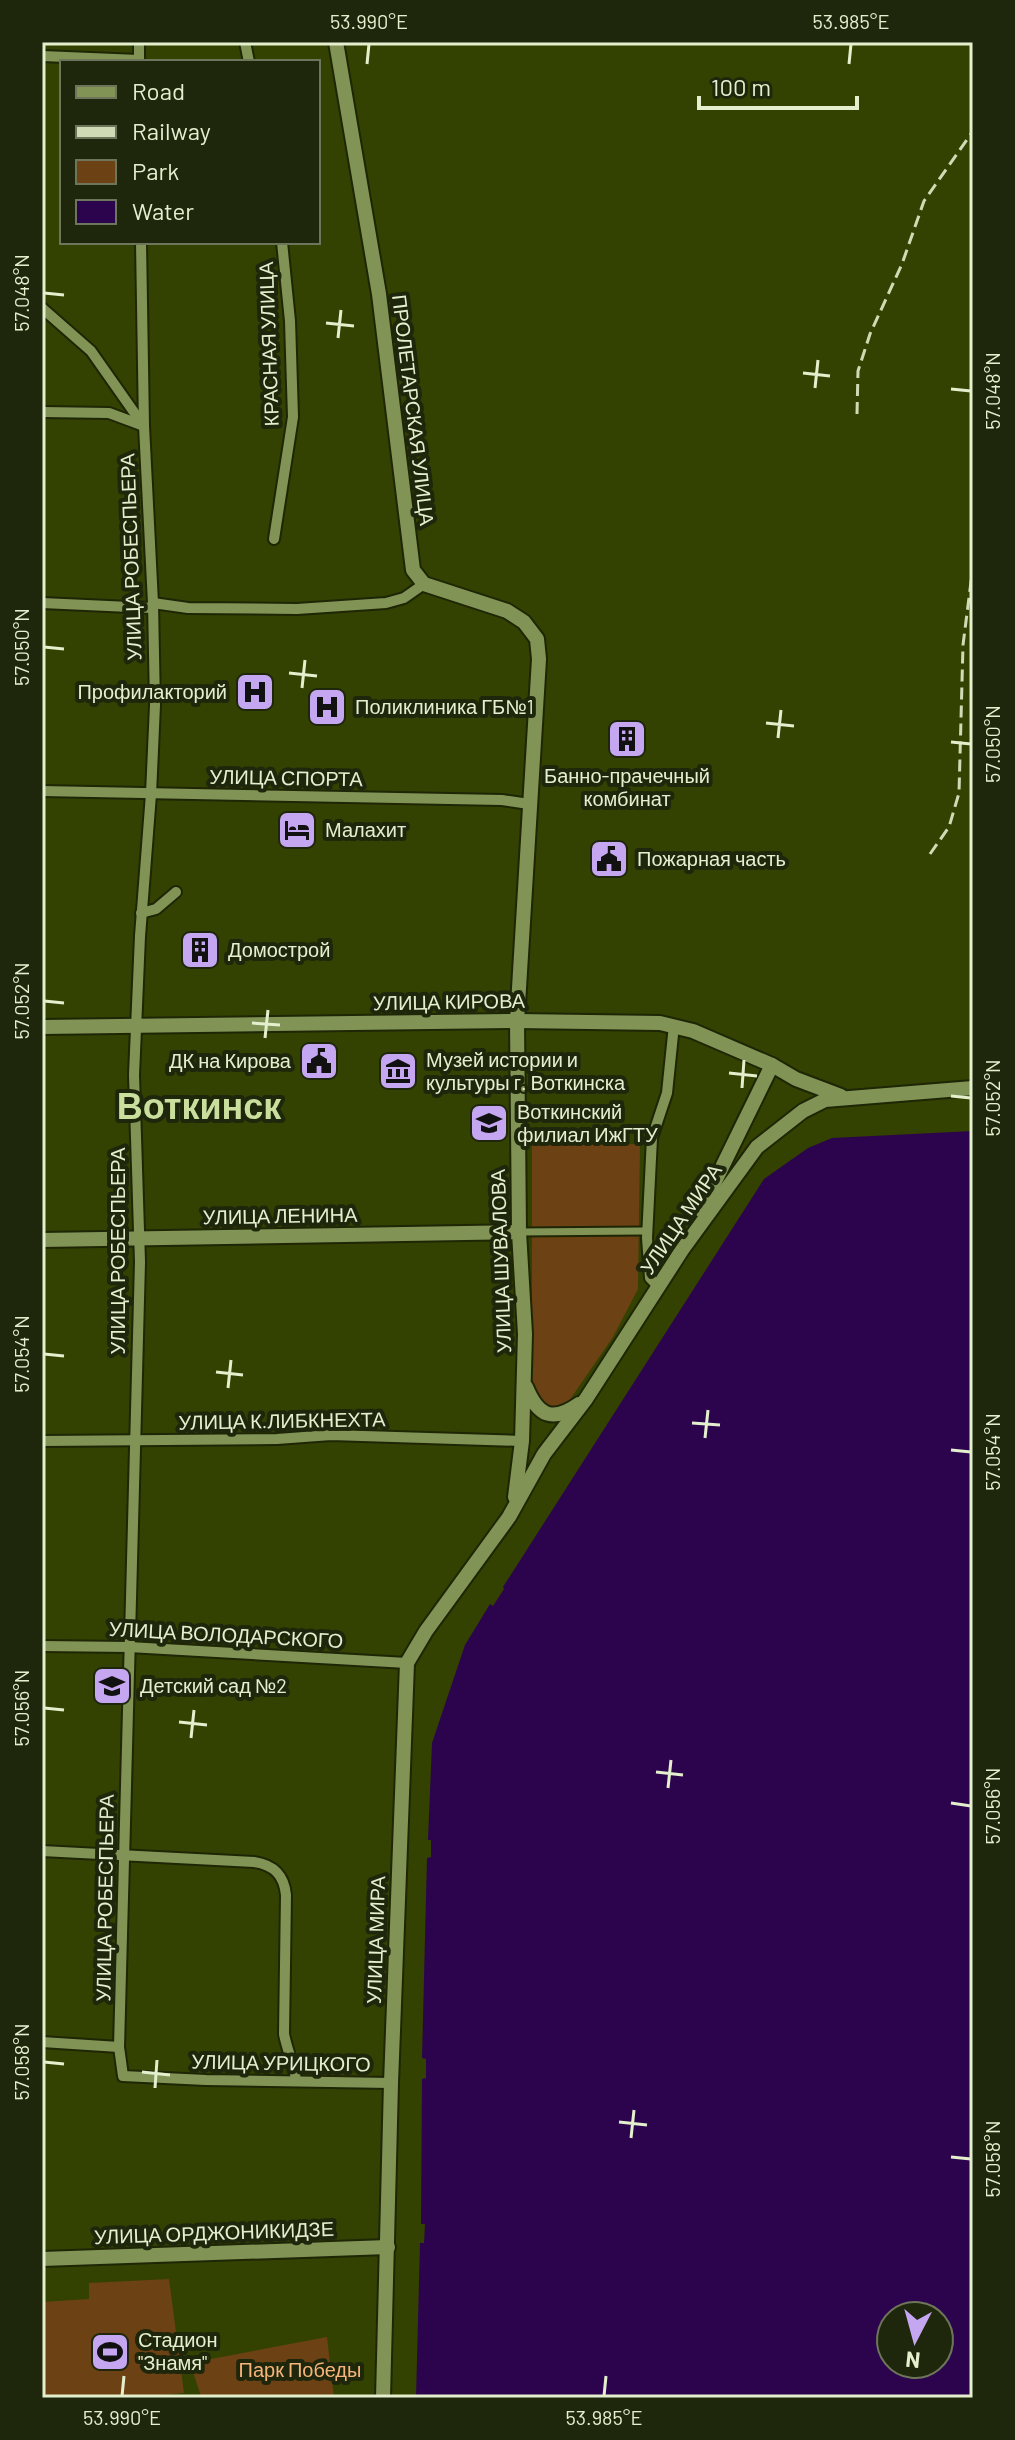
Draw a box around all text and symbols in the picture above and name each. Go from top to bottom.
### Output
text: 53.990°E [330,9,408,33]
text: 53.985°E [813,9,889,33]
legend [60,60,320,244]
scale bar [699,60,857,110]
text: 100 m [711,72,771,101]
text: Road [132,76,185,105]
text: Railway [132,116,211,145]
text: Park [132,156,179,185]
text: Water [132,196,194,225]
text: 57.048°N [9,254,33,332]
street label: КРАСНАЯ УЛИЦА [253,261,283,427]
street label: ПРОЛЕТАРСКАЯ УЛИЦА [388,293,440,527]
text: 57.048°N [980,352,1004,430]
street label: УЛИЦА РОБЕСПЬЕРА [114,452,146,661]
text: 57.050°N [9,608,33,686]
hospital icon: Профилакторий [234,671,276,713]
place label: Профилакторий [77,679,227,703]
hospital icon: Поликлиника ГБ№1 [306,686,348,728]
place label: Поликлиника ГБ№1 [355,694,534,718]
text: 57.050°N [980,705,1004,783]
building icon: Банно-прачечный комбинат [606,718,648,760]
place label: Банно-прачечный комбинат [544,763,710,810]
street label: УЛИЦА СПОРТА [209,764,364,790]
hotel icon: Малахит [276,809,318,851]
place label: Малахит [325,817,406,841]
public building icon: Пожарная часть [588,838,630,880]
place label: Пожарная часть [637,846,786,870]
building icon: Домострой [179,929,221,971]
place label: Домострой [228,937,330,961]
text: 57.052°N [9,962,33,1040]
street label: УЛИЦА КИРОВА [373,988,526,1014]
public building icon: ДК на Кирова [298,1040,340,1082]
place label: Музей истории и культуры г. Воткинска [426,1047,626,1094]
place label: ДК на Кирова [169,1048,292,1072]
museum icon: Музей истории и культуры г. Воткинска [377,1050,419,1092]
text: 57.052°N [980,1059,1004,1137]
district label: Воткинск [117,1083,282,1126]
place label: Воткинский филиал ИжГТУ [517,1099,658,1146]
school or university icon: Воткинский филиал ИжГТУ [468,1102,510,1144]
street label: УЛИЦА РОБЕСПЬЕРА [105,1147,129,1355]
street label: УЛИЦА МИРА [634,1158,726,1278]
street label: УЛИЦА ШУВАЛОВА [485,1168,515,1353]
street label: УЛИЦА ЛЕНИНА [202,1202,358,1228]
text: 57.054°N [9,1315,33,1393]
street label: УЛИЦА К.ЛИБКНЕХТА [178,1406,386,1434]
text: 57.054°N [980,1413,1004,1491]
street label: УЛИЦА ВОЛОДАРСКОГО [108,1616,344,1652]
school or university icon: Детский сад №2 [91,1665,133,1707]
text: 57.056°N [9,1670,33,1746]
place label: Детский сад №2 [140,1673,287,1697]
text: 57.056°N [980,1768,1004,1844]
street label: УЛИЦА РОБЕСПЬЕРА [90,1794,118,2002]
street label: УЛИЦА МИРА [361,1875,389,2004]
text: 57.058°N [9,2024,33,2100]
street label: УЛИЦА УРИЦКОГО [191,2048,371,2076]
text: 57.058°N [980,2121,1004,2197]
street label: УЛИЦА ОРДЖОНИКИДЗЕ [94,2216,334,2248]
north arrow [875,2300,955,2380]
place label: Стадион "Знамя" [138,2327,218,2374]
sports icon: Стадион "Знамя" [89,2331,131,2373]
text: N [904,2347,921,2375]
park label: Парк Победы [239,2357,361,2381]
text: 53.990°E [83,2405,161,2429]
text: 53.985°E [566,2405,642,2429]

